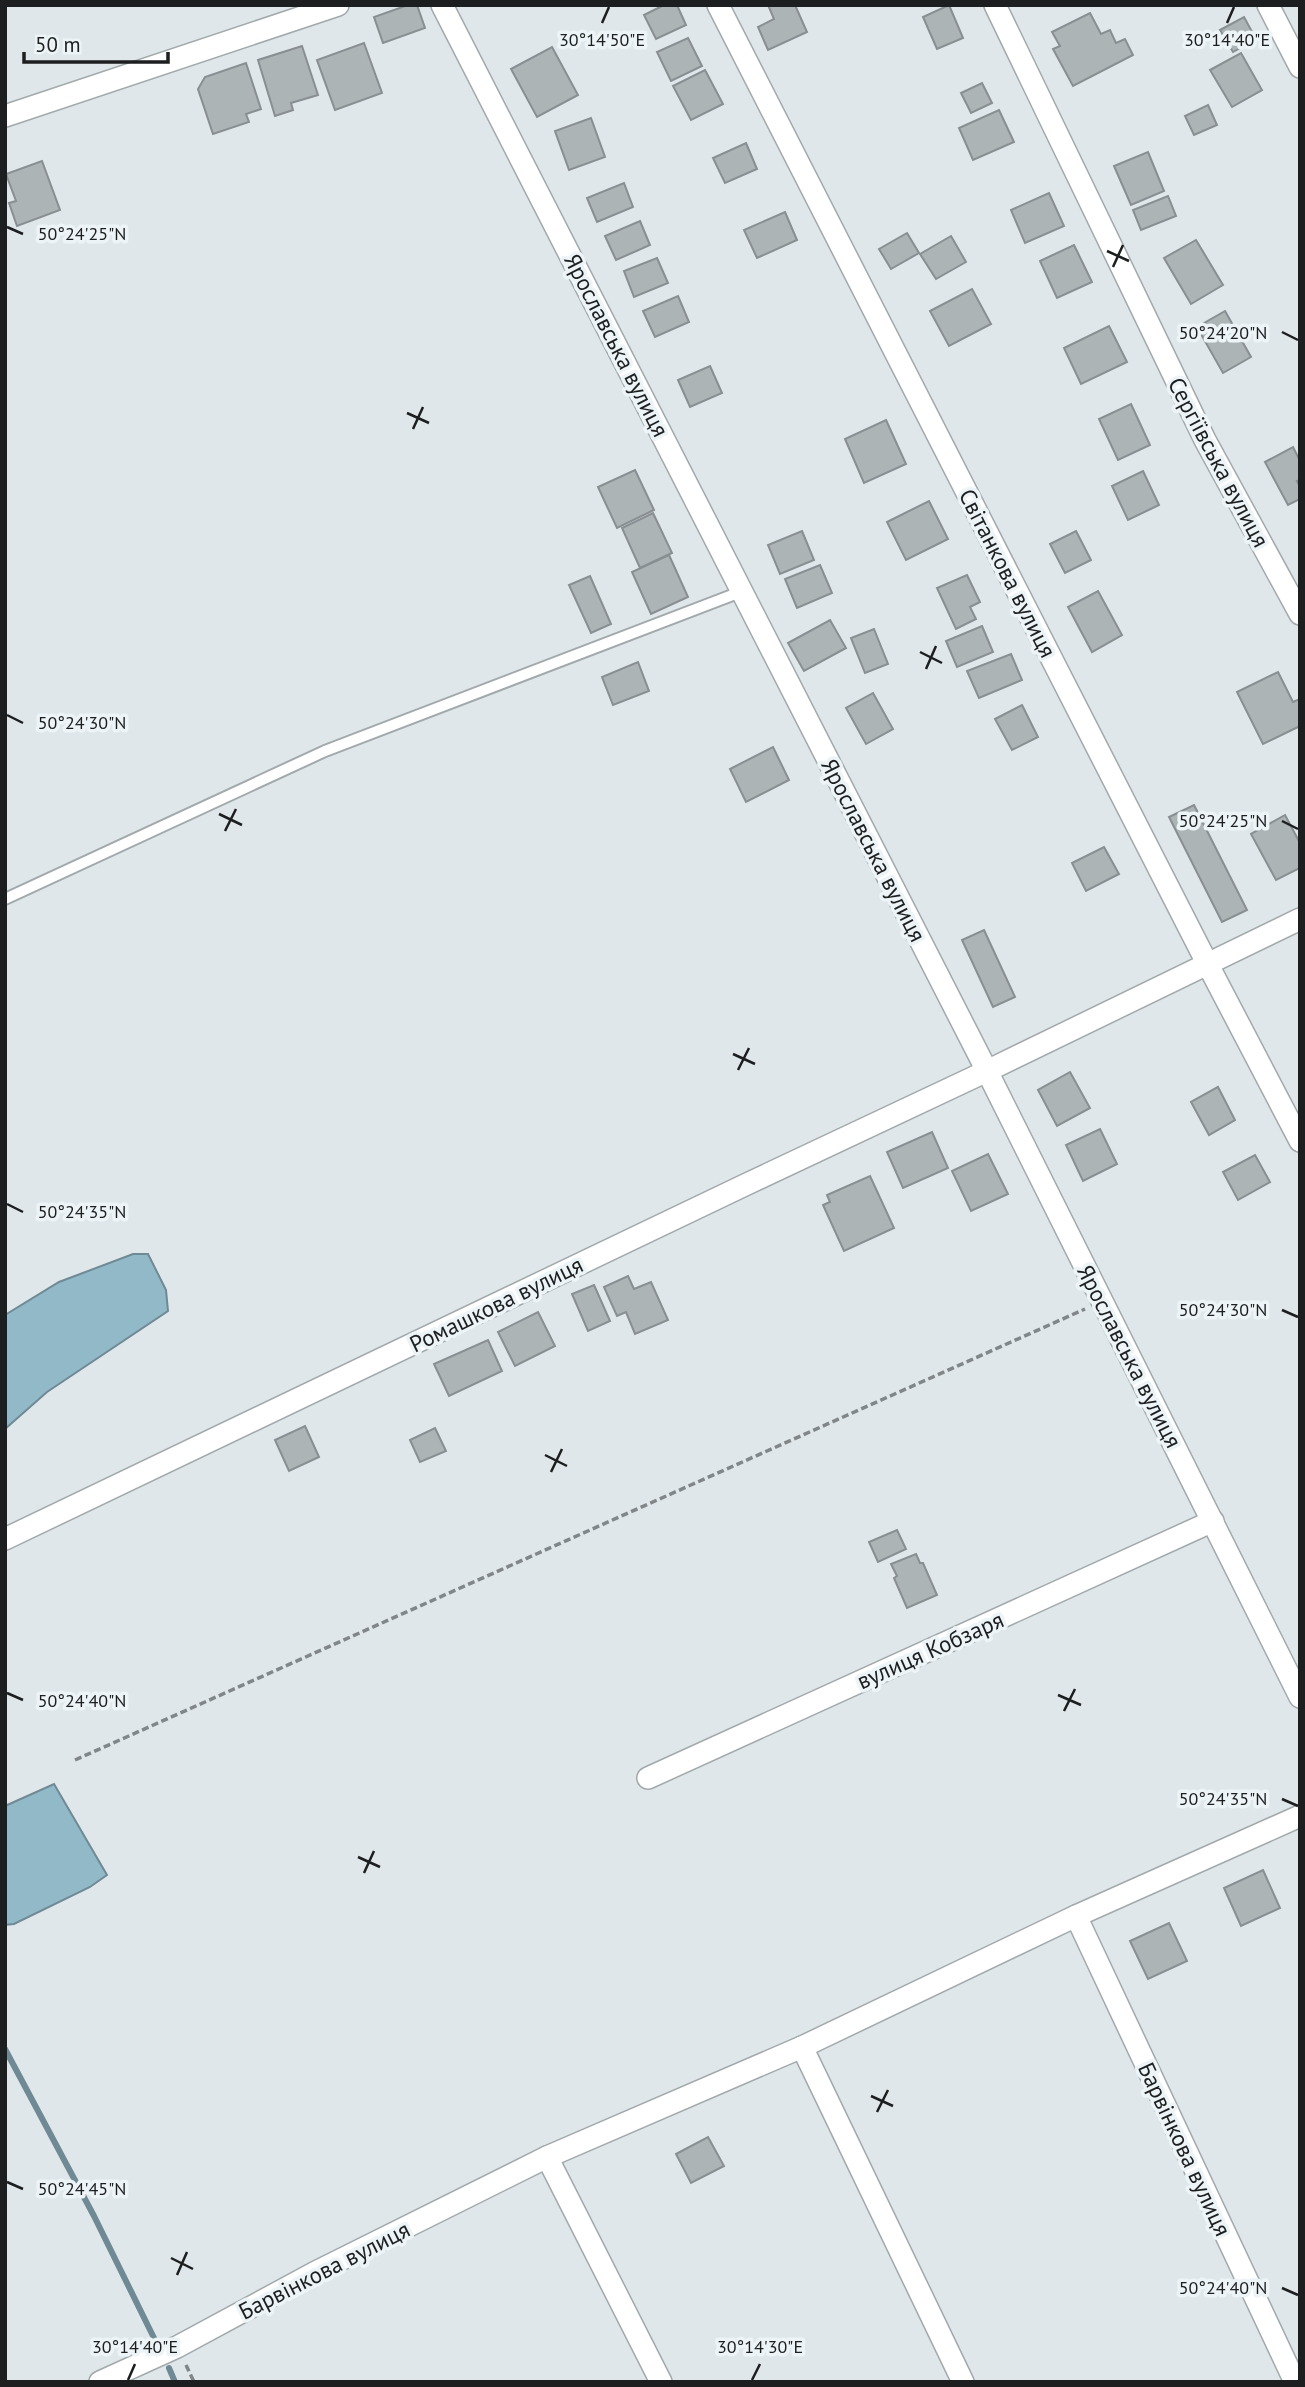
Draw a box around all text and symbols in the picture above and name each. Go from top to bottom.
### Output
scale bar [24,21,168,65]
text: 30°14'50"E [559,28,645,51]
text: 30°14'40"E [1184,28,1270,51]
text: 50 m [35,31,81,58]
text: 50°24'25"N [38,222,126,245]
street label: Ярославська вулиця [558,249,676,441]
text: 50°24'20"N [1179,321,1267,344]
street label: Сергіївська вулиця [1162,372,1276,552]
street label: Світанкова вулиця [953,484,1063,662]
text: 50°24'30"N [38,711,126,734]
street label: Ярославська вулиця [815,754,933,946]
text: 50°24'25"N [1179,809,1267,832]
text: 50°24'35"N [38,1200,126,1223]
street label: Ромашкова вулиця [405,1250,587,1358]
street label: Ярославська вулиця [1071,1260,1189,1452]
text: 50°24'30"N [1179,1298,1267,1321]
street label: вулиця Кобзаря [852,1605,1008,1695]
text: 50°24'40"N [38,1689,126,1712]
text: 50°24'35"N [1179,1787,1267,1810]
street label: Барвінкова вулиця [1132,2058,1238,2240]
text: 50°24'45"N [38,2177,126,2200]
street label: Барвінкова вулиця [234,2214,414,2326]
text: 50°24'40"N [1179,2276,1267,2299]
text: 30°14'40"E [92,2335,178,2358]
text: 30°14'30"E [717,2335,803,2358]

